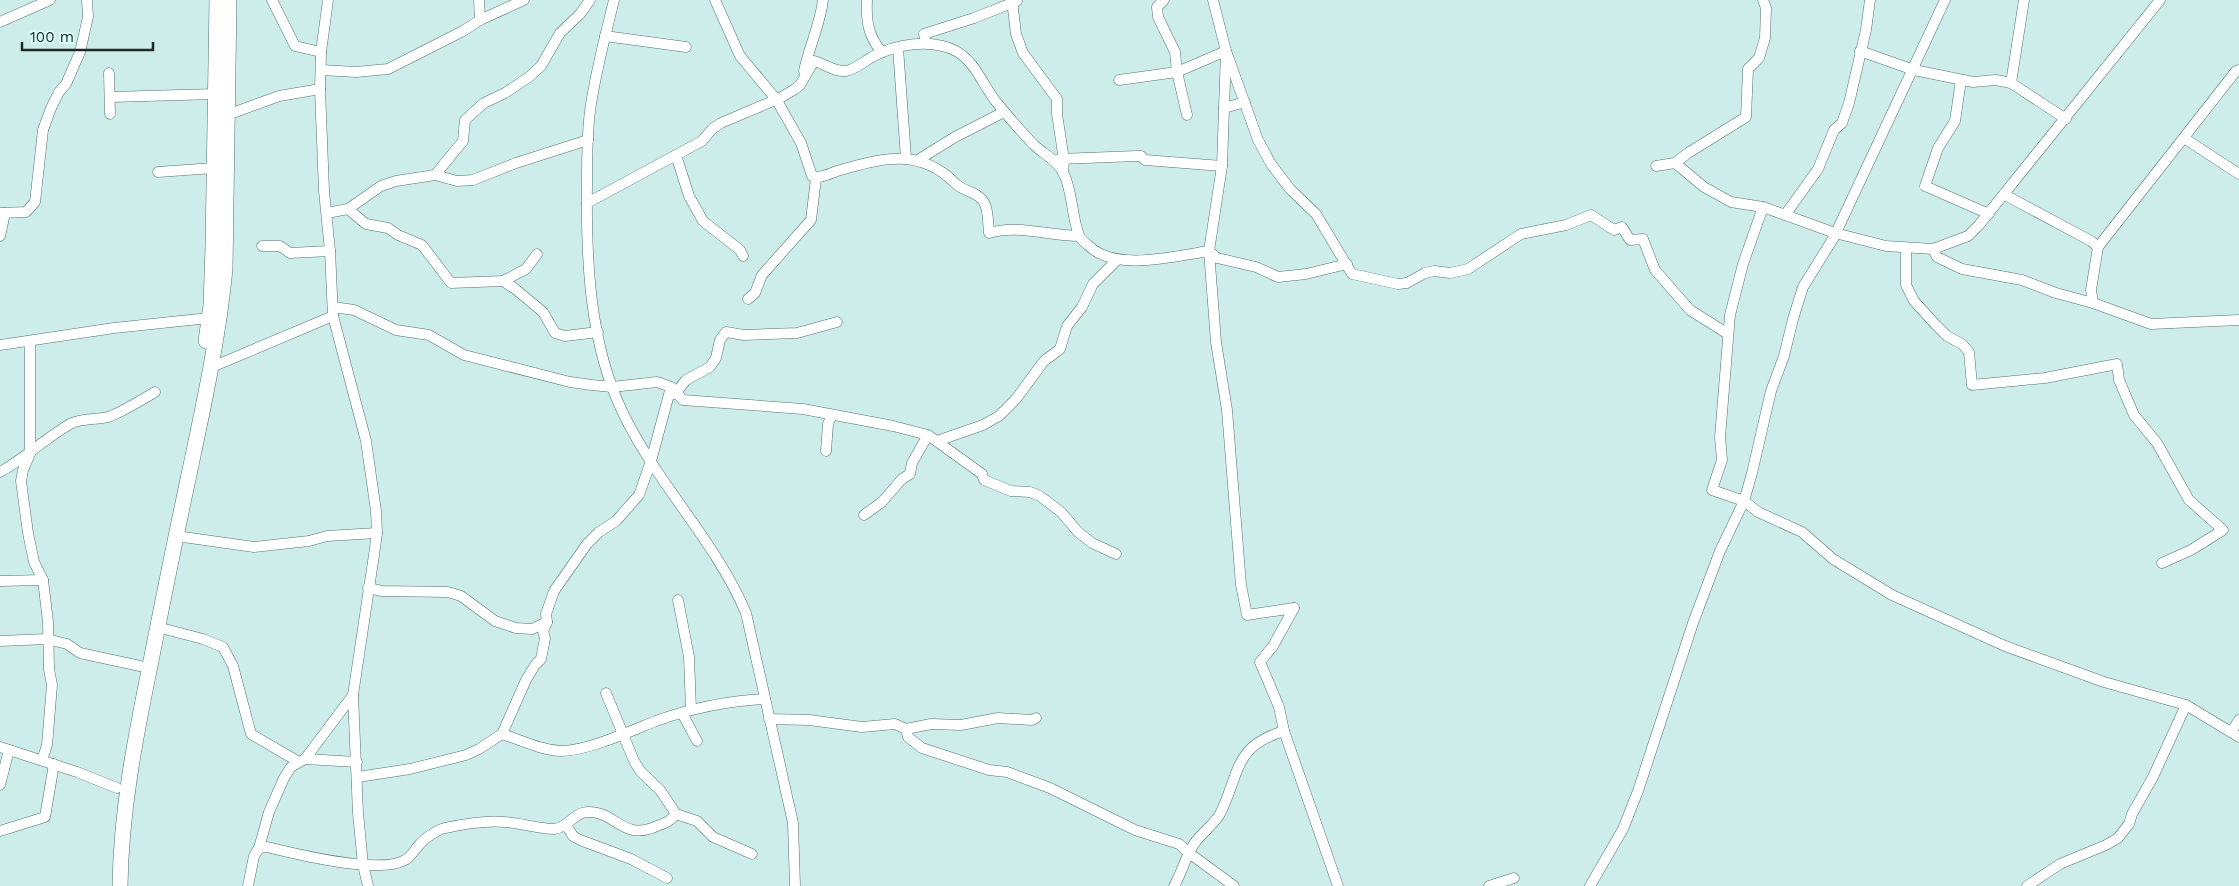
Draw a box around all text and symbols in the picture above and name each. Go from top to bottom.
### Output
scale bar [22,20,154,52]
text: 100 m [30,28,74,46]

